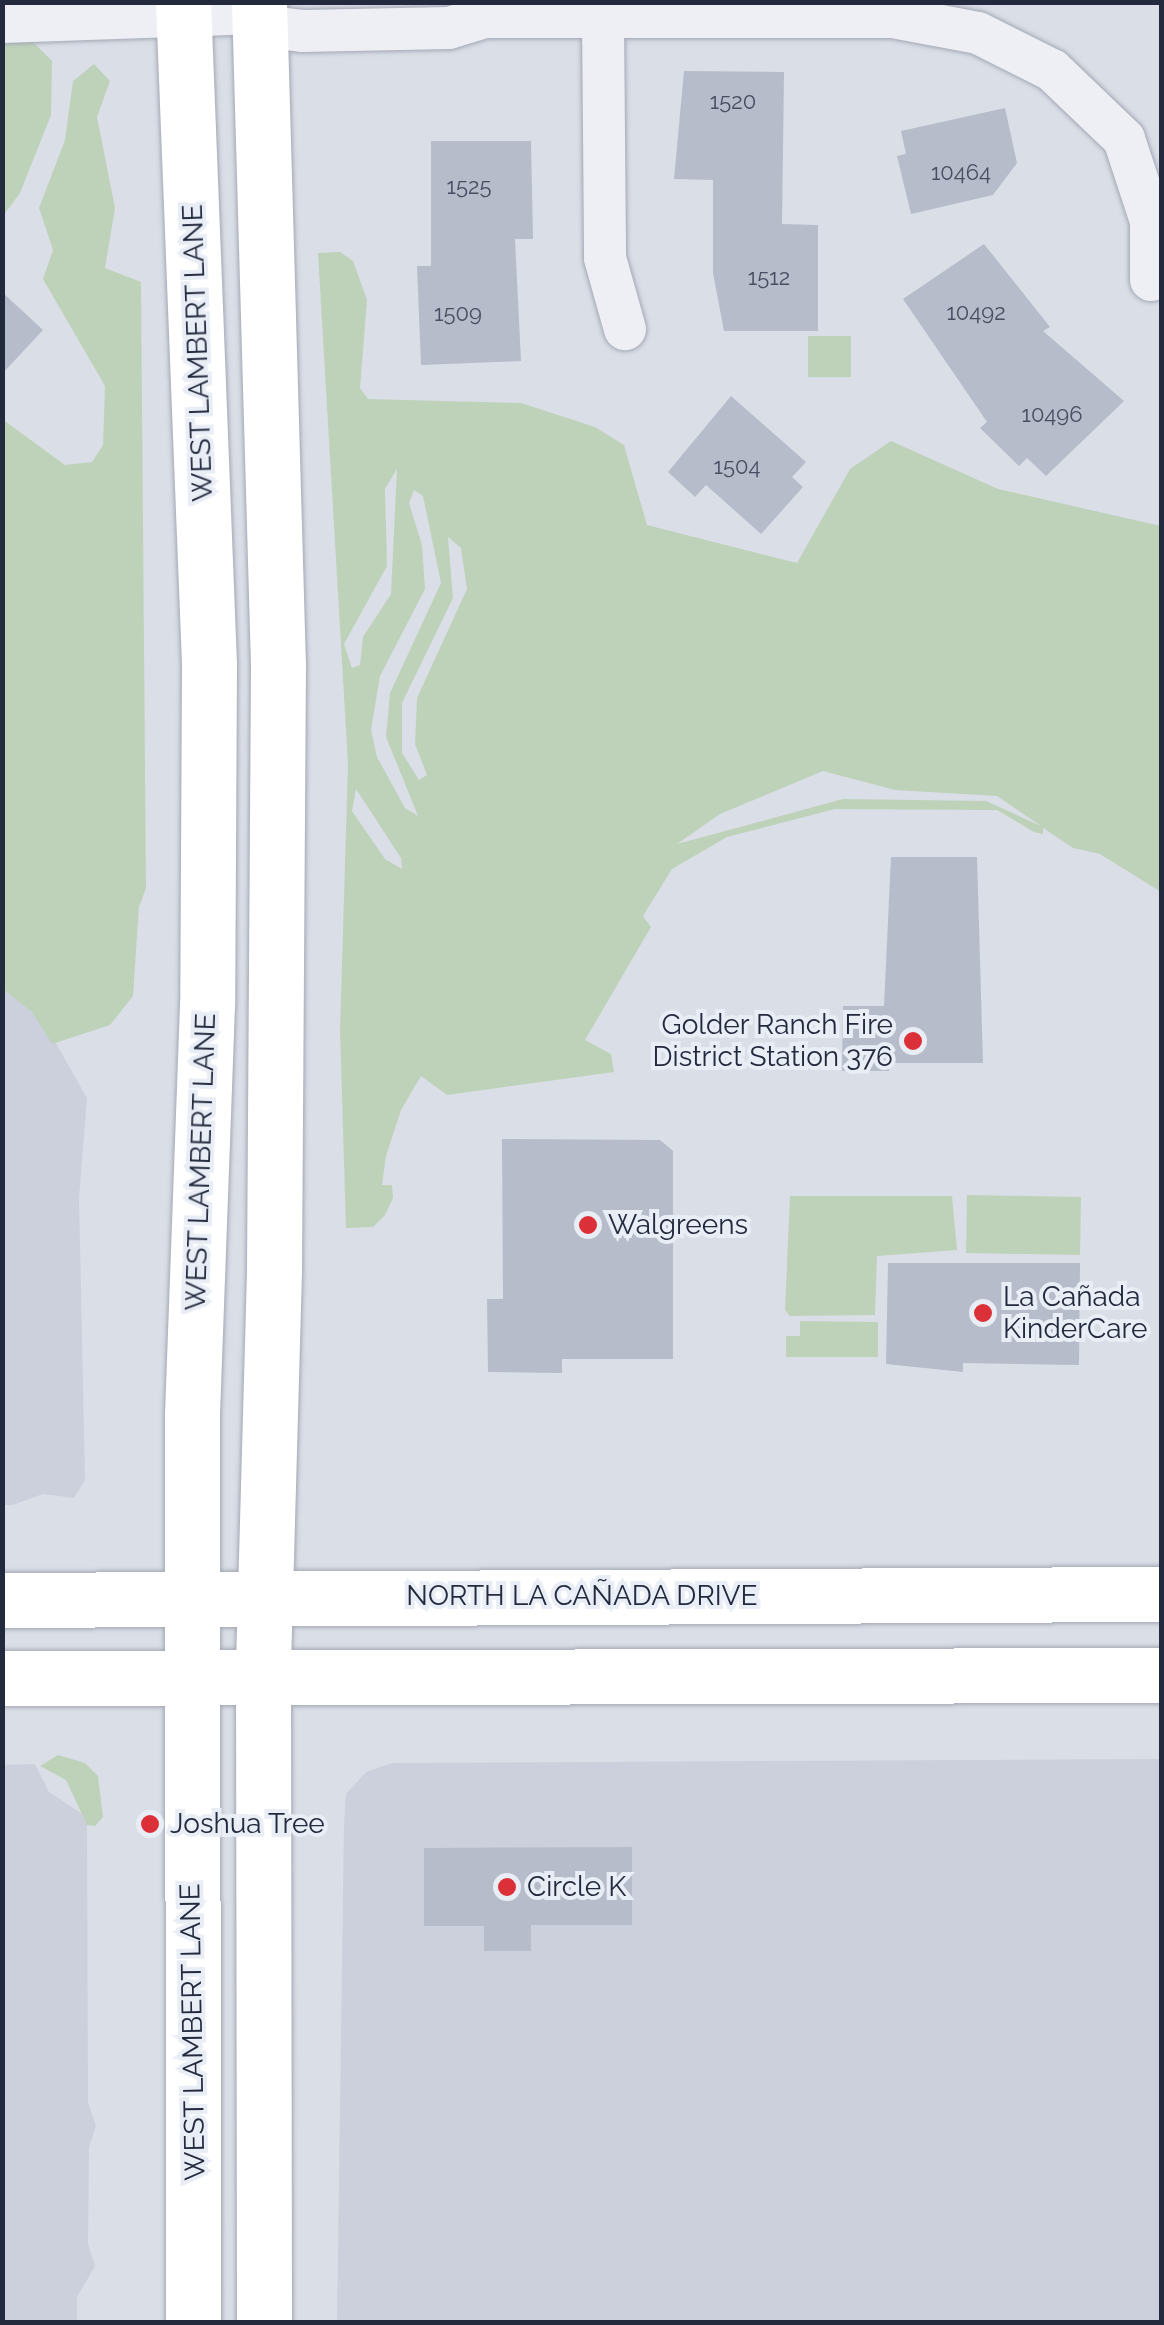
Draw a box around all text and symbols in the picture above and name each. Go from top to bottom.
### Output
house number: 1520 [710,89,756,115]
house number: 10464 [931,160,991,186]
house number: 1525 [447,174,491,200]
street label: WEST LAMBERT LANE [176,203,220,503]
house number: 1512 [748,265,790,291]
house number: 10492 [946,300,1006,326]
house number: 1509 [434,301,482,327]
house number: 10496 [1021,402,1083,428]
house number: 1504 [714,454,760,480]
place label: Golder Ranch Fire District Station 376 [653,1008,893,1074]
street label: WEST LAMBERT LANE [179,1012,223,1312]
marker: Golder Ranch Fire District Station 376 [902,1030,924,1052]
place label: Walgreens [608,1208,748,1242]
marker: Walgreens [577,1214,599,1236]
place label: La Cañada KinderCare [1003,1280,1147,1346]
marker: La Cañada KinderCare [972,1302,994,1324]
street label: NORTH LA CAÑADA DRIVE [405,1579,759,1613]
place label: Joshua Tree [170,1807,326,1841]
marker: Joshua Tree [139,1813,161,1835]
place label: Circle K [527,1870,626,1904]
marker: Circle K [496,1876,518,1898]
street label: WEST LAMBERT LANE [174,1882,212,2182]

